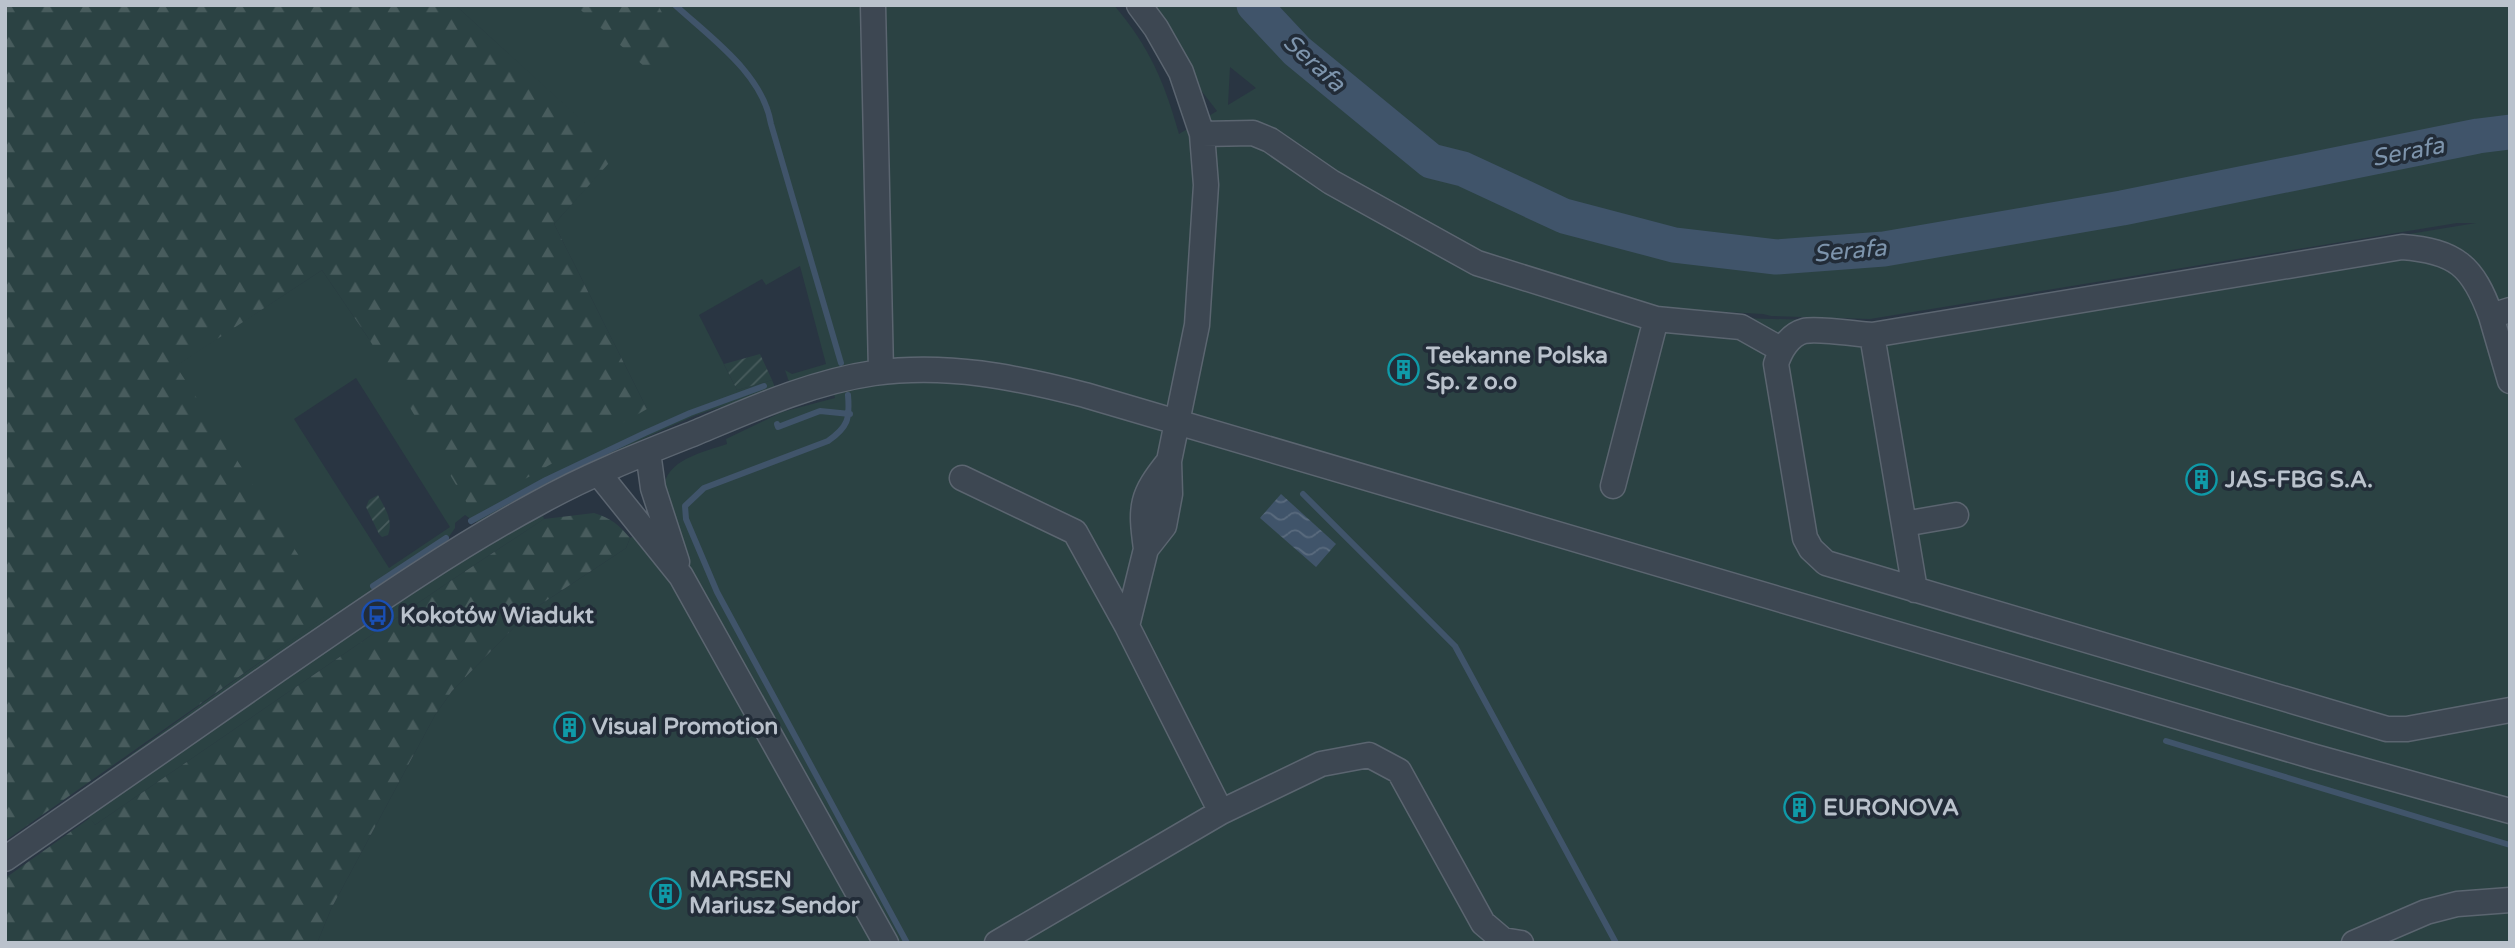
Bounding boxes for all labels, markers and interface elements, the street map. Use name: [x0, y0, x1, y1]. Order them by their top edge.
water label: Serafa: [1277, 28, 1351, 99]
water label: Serafa: [2369, 131, 2447, 173]
water label: Serafa: [1812, 233, 1888, 269]
place label: Teekanne Polska Sp. z o.o: [1425, 342, 1608, 396]
building icon: Teekanne Polska Sp. z o.o: [1386, 352, 1420, 386]
building icon: JAS-FBG S.A.: [2185, 463, 2219, 497]
place label: JAS-FBG S.A.: [2224, 466, 2373, 494]
bus stop icon: Kokotów Wiadukt: [360, 599, 394, 633]
place label: Kokotów Wiadukt: [400, 602, 594, 630]
building icon: Visual Promotion: [552, 710, 586, 744]
place label: Visual Promotion: [592, 713, 778, 741]
building icon: EURONOVA: [1783, 791, 1817, 825]
place label: EURONOVA: [1823, 794, 1959, 822]
place label: MARSEN Mariusz Sendor: [689, 866, 861, 920]
building icon: MARSEN Mariusz Sendor: [649, 876, 683, 910]

